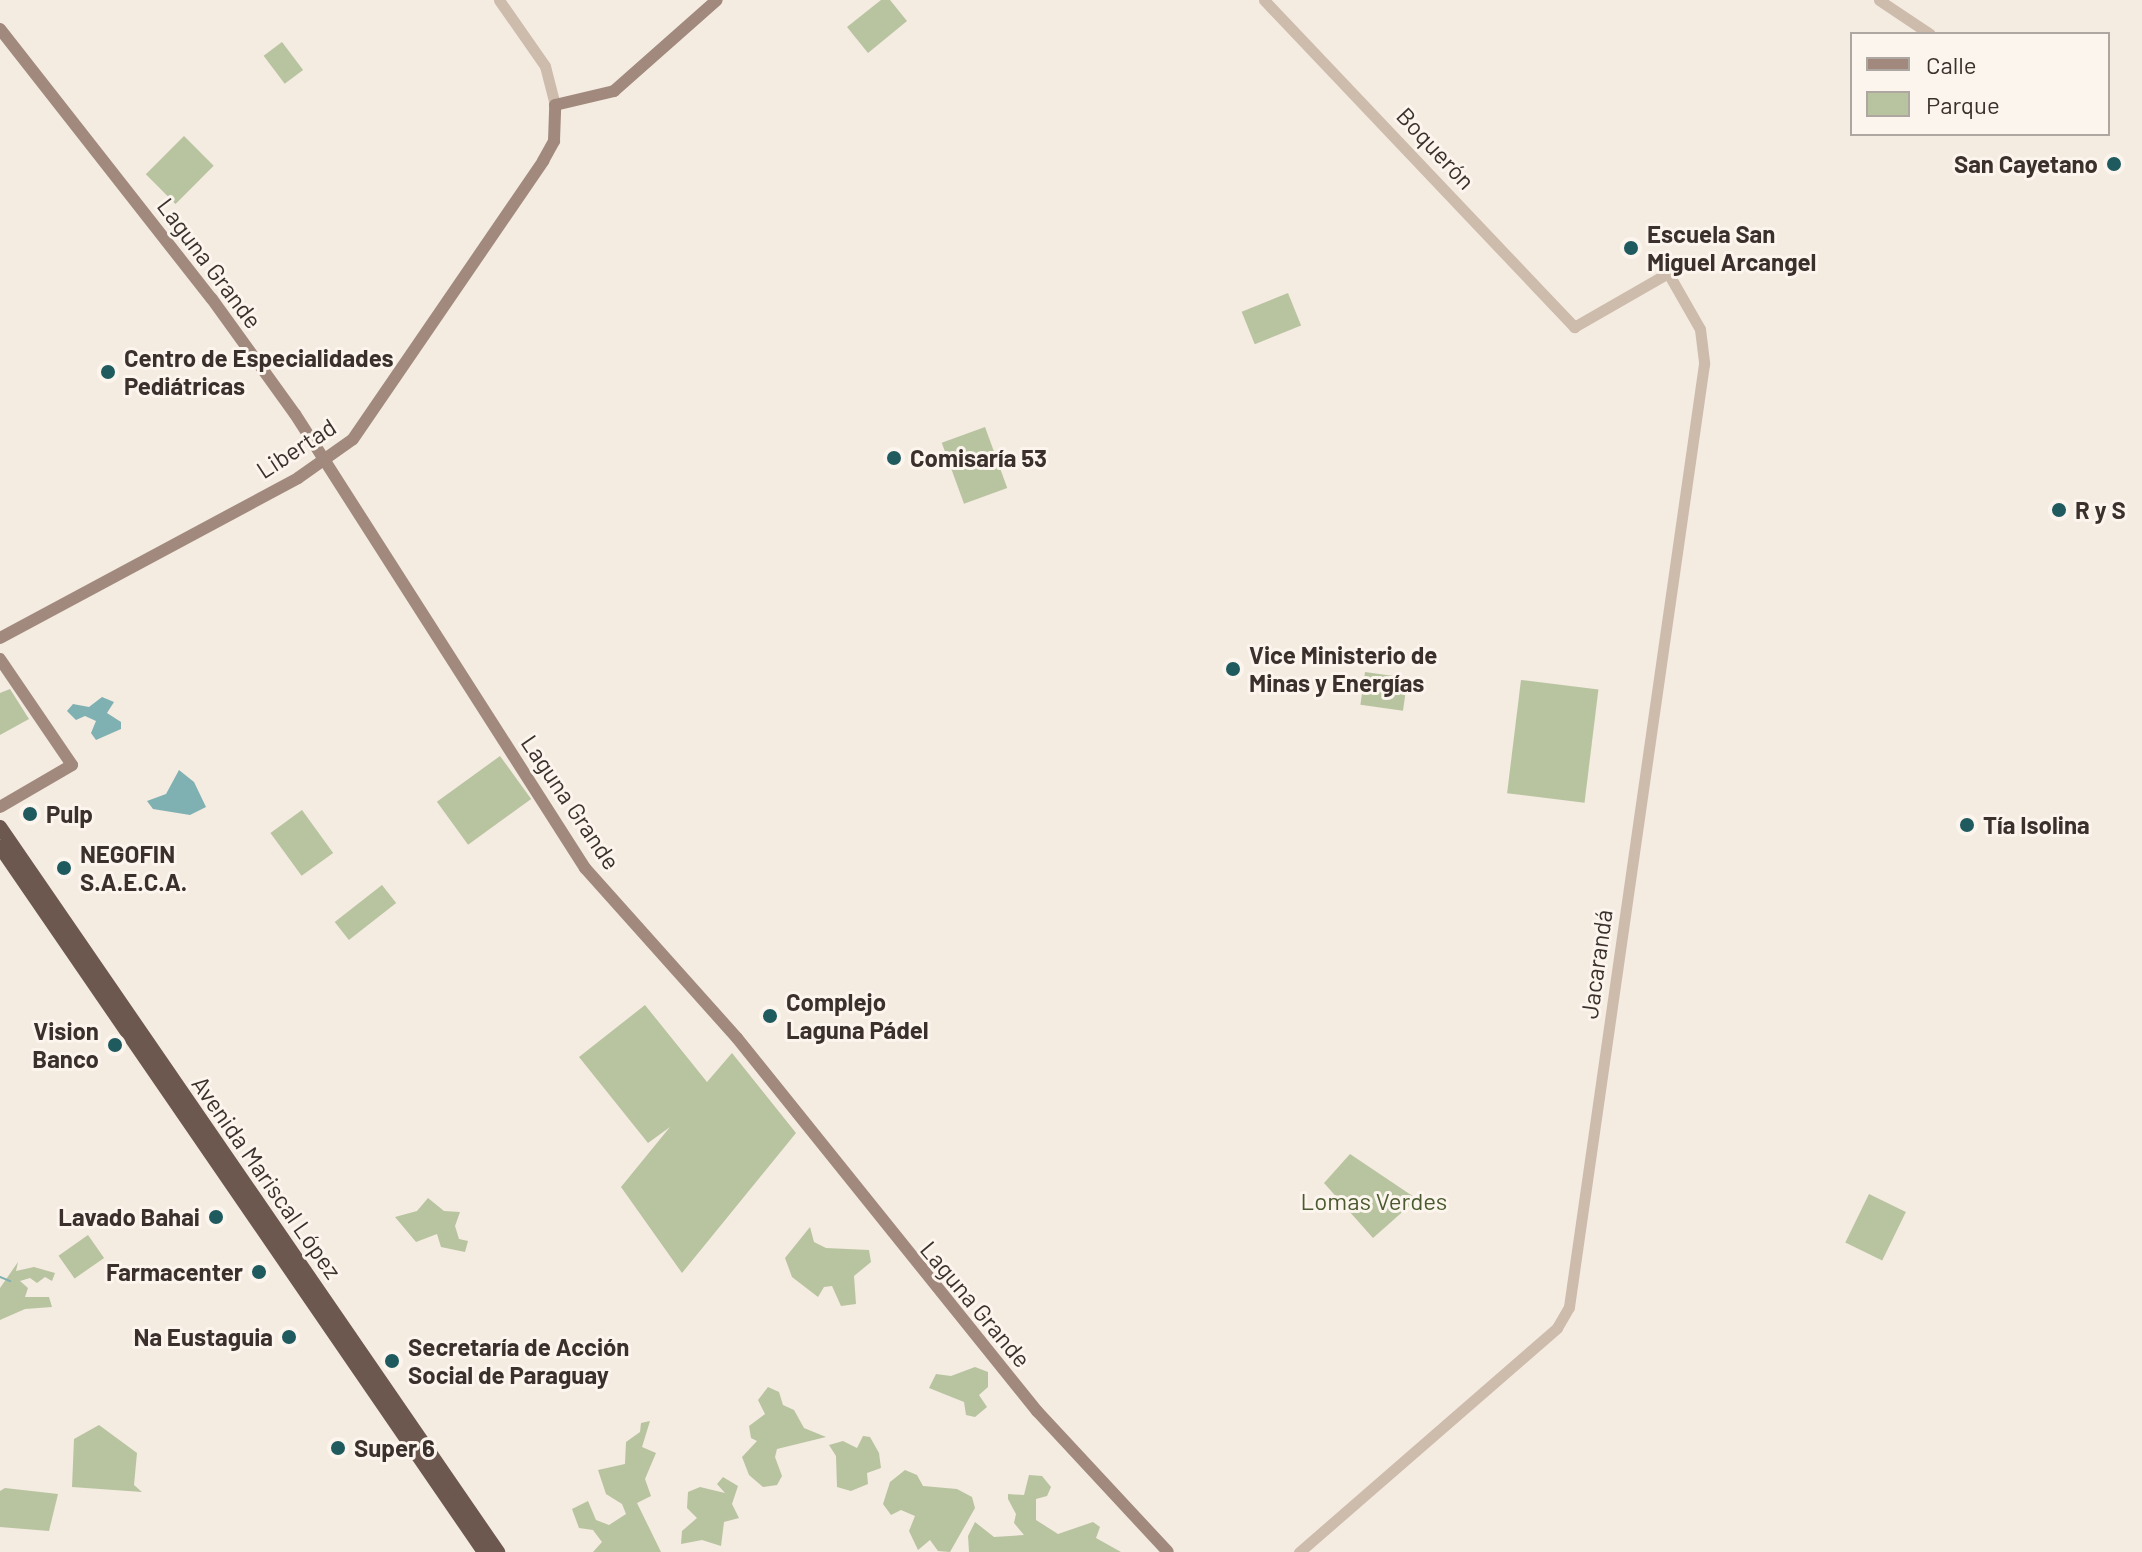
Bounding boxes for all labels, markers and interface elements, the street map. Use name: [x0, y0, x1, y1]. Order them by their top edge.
legend: [1850, 32, 2110, 136]
text: Calle: [1926, 50, 1977, 79]
text: Parque: [1926, 90, 2000, 119]
street label: Boquerón: [1391, 101, 1481, 195]
place label: San Cayetano: [1954, 150, 2098, 178]
marker: San Cayetano: [2105, 155, 2123, 173]
street label: Laguna Grande: [152, 192, 268, 334]
place label: Escuela San Miguel Arcangel: [1647, 220, 1816, 276]
marker: Escuela San Miguel Arcangel: [1622, 239, 1640, 257]
place label: Centro de Especialidades Pediátricas: [124, 344, 394, 400]
marker: Centro de Especialidades Pediátricas: [99, 363, 117, 381]
street label: Libertad: [251, 412, 341, 484]
place label: Comisaría 53: [910, 444, 1047, 472]
marker: Comisaría 53: [885, 449, 903, 467]
place label: R y S: [2075, 496, 2126, 524]
marker: R y S: [2050, 501, 2068, 519]
place label: Vice Ministerio de Minas y Energías: [1249, 641, 1437, 697]
marker: Vice Ministerio de Minas y Energías: [1224, 660, 1242, 678]
street label: Laguna Grande: [515, 729, 627, 875]
place label: Pulp: [46, 800, 93, 828]
marker: Pulp: [21, 805, 39, 823]
place label: Tía Isolina: [1983, 811, 2090, 839]
marker: Tía Isolina: [1958, 816, 1976, 834]
place label: NEGOFIN S.A.E.C.A.: [80, 840, 187, 896]
marker: NEGOFIN S.A.E.C.A.: [55, 859, 73, 877]
street label: Jacarandá: [1574, 908, 1618, 1020]
place label: Complejo Laguna Pádel: [786, 988, 929, 1044]
marker: Complejo Laguna Pádel: [761, 1007, 779, 1025]
place label: Vision Banco: [32, 1017, 99, 1073]
marker: Vision Banco: [106, 1036, 124, 1054]
street label: Avenida Mariscal López: [186, 1070, 348, 1284]
park label: Lomas Verdes: [1301, 1187, 1447, 1215]
place label: Lavado Bahai: [58, 1203, 200, 1231]
marker: Lavado Bahai: [207, 1208, 225, 1226]
street label: Laguna Grande: [915, 1235, 1037, 1373]
place label: Farmacenter: [106, 1258, 243, 1286]
marker: Farmacenter: [250, 1263, 268, 1281]
place label: Na Eustaguia: [133, 1323, 273, 1351]
marker: Na Eustaguia: [280, 1328, 298, 1346]
place label: Secretaría de Acción Social de Paraguay: [408, 1333, 629, 1389]
marker: Secretaría de Acción Social de Paraguay: [383, 1352, 401, 1370]
place label: Super 6: [354, 1434, 435, 1462]
marker: Super 6: [329, 1439, 347, 1457]

